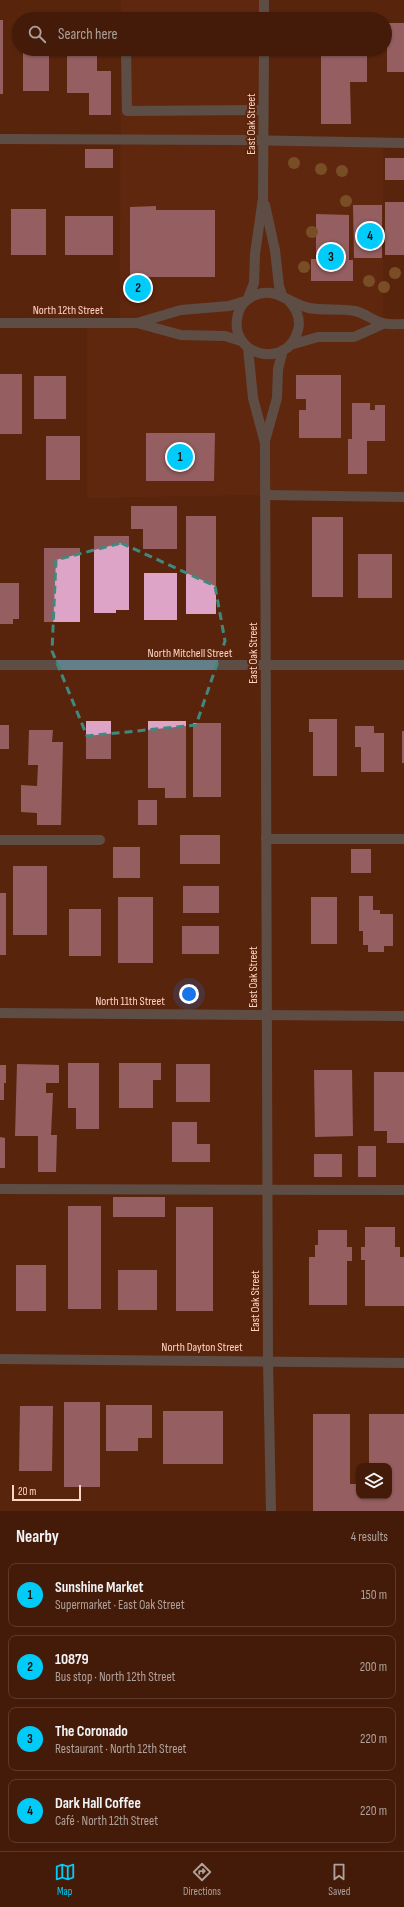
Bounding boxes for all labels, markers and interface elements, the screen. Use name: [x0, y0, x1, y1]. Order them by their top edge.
search box: [12, 12, 392, 56]
icon: search: [26, 23, 48, 45]
text: Search here: [58, 25, 118, 44]
street label: East Oak Street: [244, 93, 259, 155]
pin: 4: [357, 221, 383, 251]
pin: 3: [318, 242, 344, 272]
pin: 2: [125, 273, 151, 303]
street label: North 12th Street: [33, 303, 104, 318]
pin: 1: [167, 442, 193, 472]
street label: East Oak Street: [246, 622, 261, 684]
street label: North Mitchell Street: [148, 646, 233, 661]
street label: East Oak Street: [246, 946, 261, 1008]
your location: [179, 984, 199, 1004]
street label: North 11th Street: [95, 994, 165, 1009]
street label: East Oak Street: [248, 1270, 263, 1332]
street label: North Dayton Street: [161, 1340, 243, 1355]
map controls: [356, 1463, 392, 1499]
button: layers: [356, 1463, 392, 1499]
scale bar: [12, 1483, 81, 1502]
text: 20 m: [18, 1485, 36, 1498]
text: Nearby: [16, 1527, 59, 1547]
text: 4 results: [351, 1529, 388, 1545]
text: Sunshine Market: [55, 1578, 144, 1597]
text: 1: [27, 1587, 33, 1603]
text: 150 m: [361, 1587, 387, 1603]
text: Supermarket · East Oak Street: [55, 1597, 185, 1613]
text: 10879: [55, 1650, 89, 1669]
text: 2: [27, 1659, 33, 1675]
text: 200 m: [360, 1659, 387, 1675]
text: Bus stop · North 12th Street: [55, 1669, 176, 1685]
text: The Coronado: [55, 1722, 128, 1741]
text: 3: [27, 1731, 33, 1747]
text: 220 m: [360, 1731, 387, 1747]
text: Restaurant · North 12th Street: [55, 1741, 187, 1757]
text: Dark Hall Coffee: [55, 1794, 141, 1813]
text: 4: [27, 1803, 33, 1819]
text: 220 m: [360, 1803, 387, 1819]
text: Café · North 12th Street: [55, 1813, 158, 1829]
tab: Map: [54, 1861, 76, 1898]
tab: Directions: [183, 1861, 221, 1898]
tab: Saved: [328, 1861, 350, 1898]

